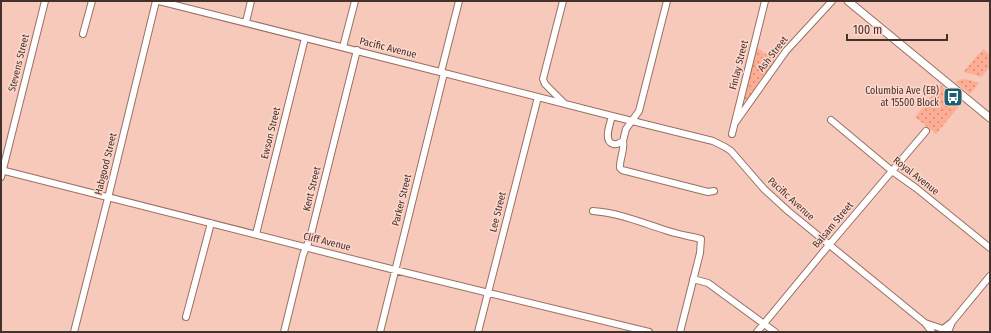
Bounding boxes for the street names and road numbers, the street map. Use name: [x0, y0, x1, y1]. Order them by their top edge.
street label: Stevens Street: [6, 32, 32, 93]
street label: Ash Street: [755, 33, 791, 74]
street label: Pacific Avenue: [358, 35, 418, 61]
street label: Finlay Street: [727, 38, 751, 91]
street label: Ewson Street: [259, 105, 283, 160]
street label: Habgood Street: [92, 131, 120, 196]
street label: Royal Avenue: [891, 154, 941, 198]
street label: Kent Street: [301, 165, 324, 213]
street label: Parker Street: [390, 172, 414, 227]
street label: Pacific Avenue: [765, 175, 817, 223]
street label: Lee Street: [487, 190, 509, 233]
street label: Balsam Street: [810, 199, 856, 251]
street label: Cliff Avenue: [302, 230, 352, 254]

